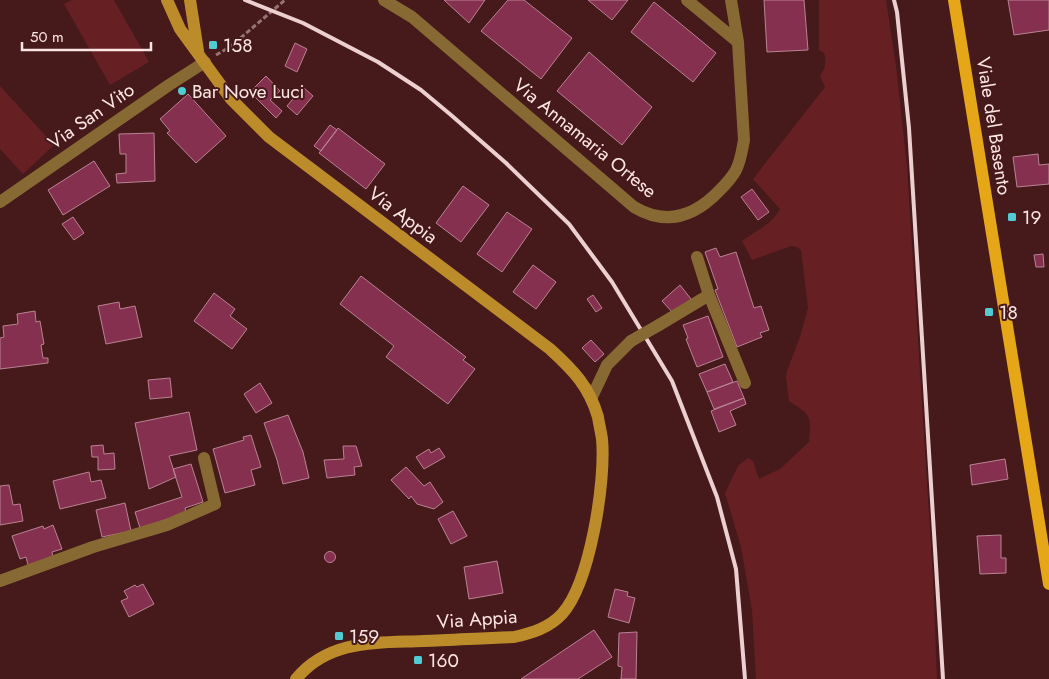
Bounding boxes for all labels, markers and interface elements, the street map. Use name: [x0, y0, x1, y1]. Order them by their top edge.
scale bar: [22, 20, 151, 52]
text: 50 m: [30, 26, 64, 48]
place label: 158: [223, 32, 253, 59]
marker: 158: [207, 39, 219, 51]
street label: Viale del Basento: [970, 55, 1018, 197]
street label: Via Annamaria Ortese: [508, 72, 663, 204]
street label: Via San Vito: [42, 76, 140, 156]
place label: Bar Nove Luci: [192, 78, 305, 105]
marker: Bar Nove Luci: [176, 85, 188, 97]
street label: Via Appia: [363, 180, 443, 250]
place label: 19: [1022, 204, 1042, 231]
marker: 19: [1006, 211, 1018, 223]
place label: 18: [999, 299, 1018, 326]
marker: 18: [983, 306, 995, 318]
street label: Via Appia: [436, 603, 518, 635]
place label: 159: [349, 623, 379, 650]
marker: 159: [333, 630, 345, 642]
place label: 160: [428, 647, 459, 674]
marker: 160: [412, 654, 424, 666]

